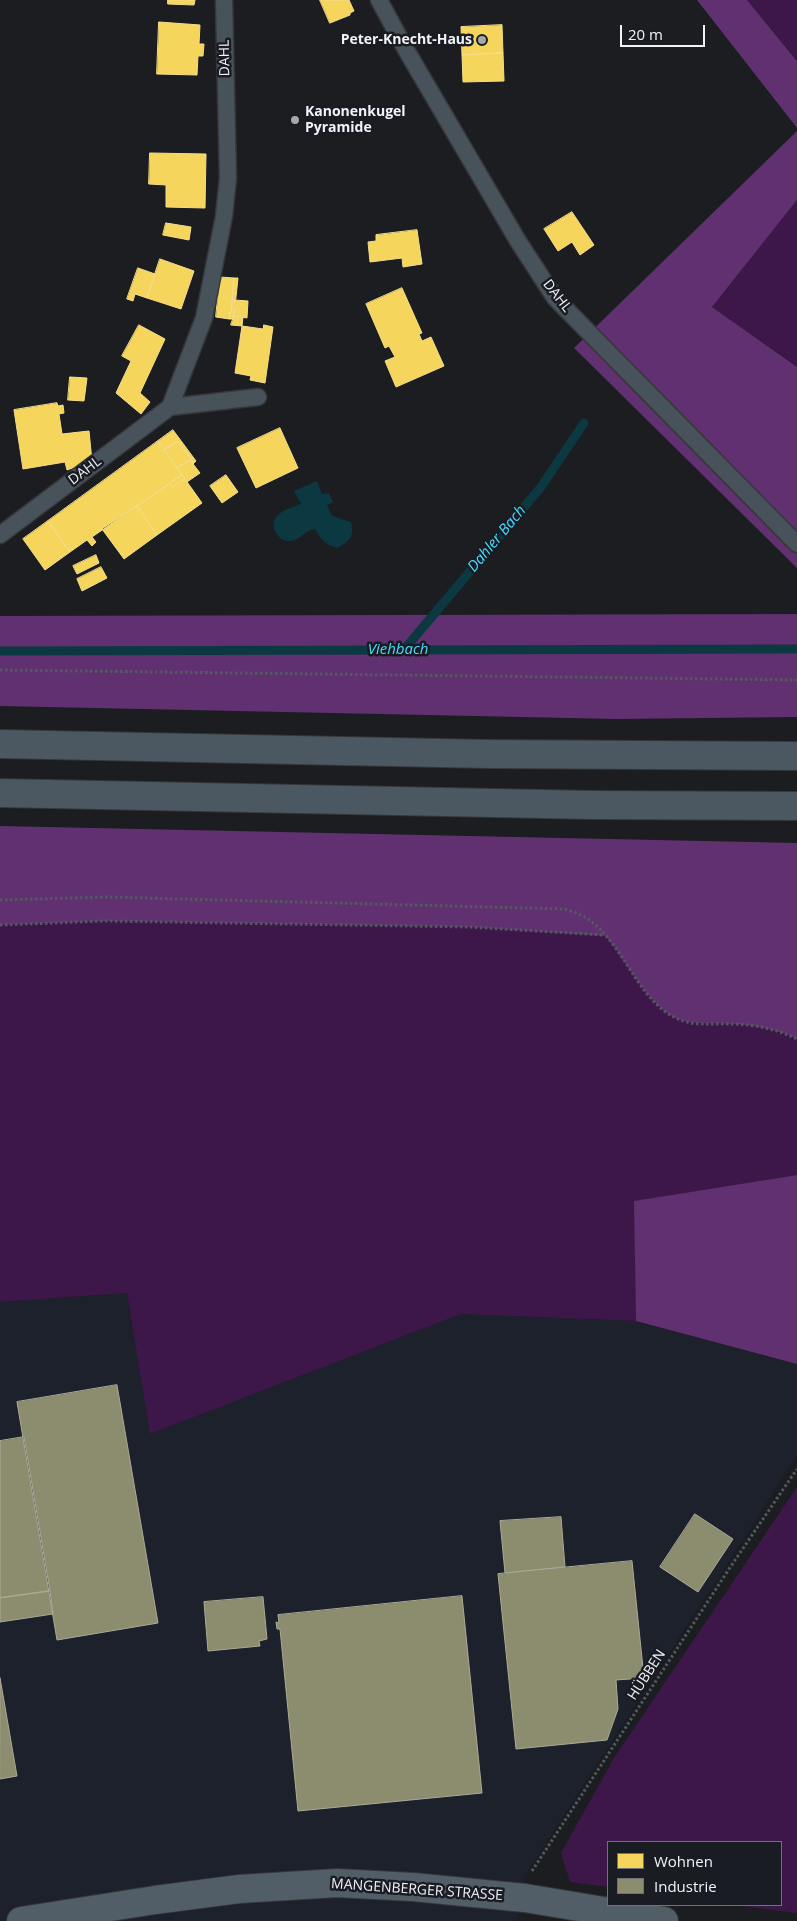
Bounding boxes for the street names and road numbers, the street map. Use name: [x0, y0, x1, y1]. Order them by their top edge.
street label: DAHL: [216, 40, 234, 76]
street label: DAHL: [539, 276, 575, 316]
street label: DAHL: [65, 453, 105, 489]
street label: HÜBBEN: [624, 1647, 670, 1703]
street label: MANGENBERGER STRASSE: [331, 1876, 503, 1904]

